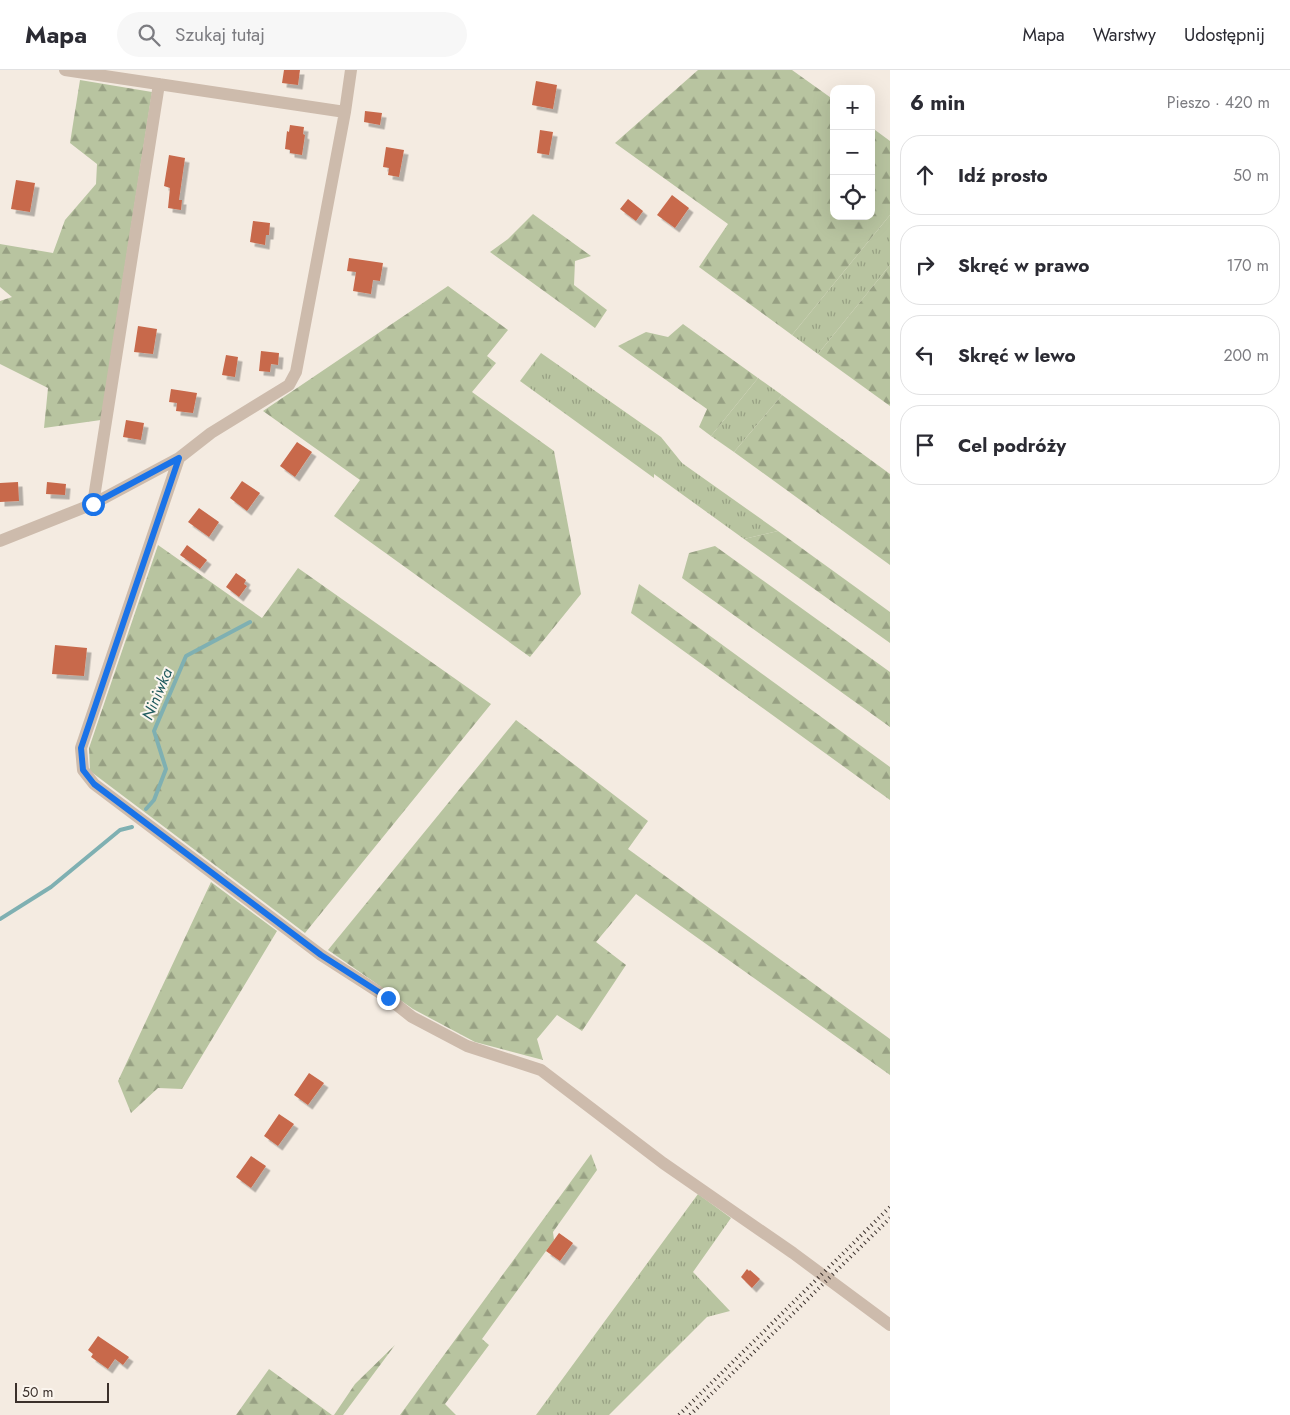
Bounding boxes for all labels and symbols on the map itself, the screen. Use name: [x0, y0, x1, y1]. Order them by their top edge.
route start: [82, 493, 105, 516]
water label: Niniwka: [136, 664, 178, 724]
route end: [377, 987, 400, 1010]
scale bar: [15, 1380, 109, 1403]

